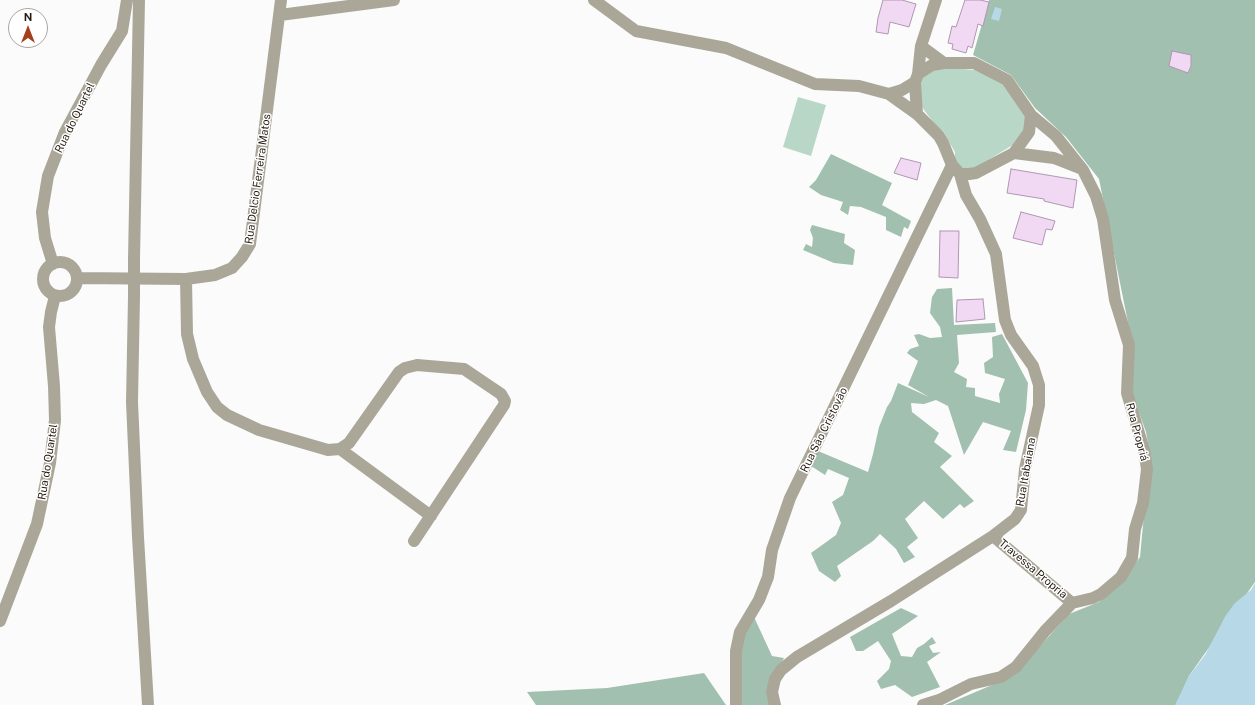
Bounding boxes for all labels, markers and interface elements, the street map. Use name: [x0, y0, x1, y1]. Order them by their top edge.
north arrow: [8, 8, 48, 48]
text: N: [24, 11, 32, 23]
street label: Rua do Quartel: [52, 81, 98, 155]
street label: Rua Delcio Ferreira Matos: [242, 113, 274, 245]
street label: Rua São Cristovão: [798, 385, 850, 475]
street label: Rua Propriá: [1123, 402, 1151, 462]
street label: Rua do Quartel: [35, 423, 61, 501]
street label: Rua Itabaiana: [1013, 437, 1039, 507]
street label: Travessa Propria: [996, 537, 1070, 601]

